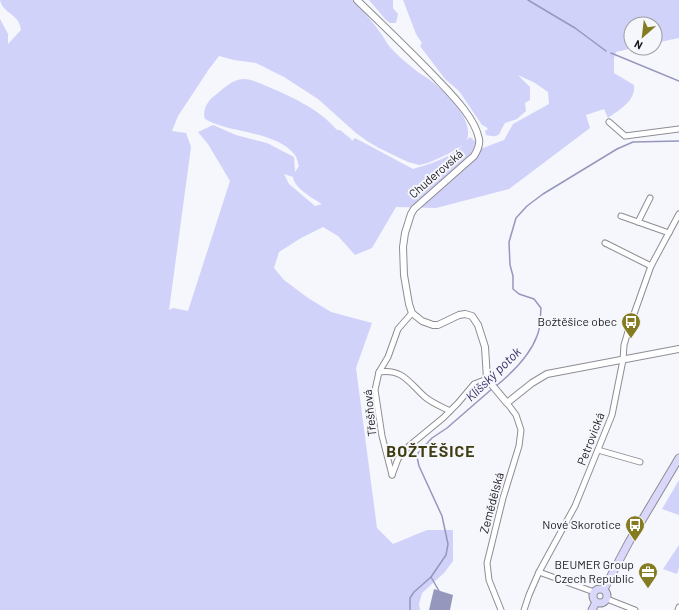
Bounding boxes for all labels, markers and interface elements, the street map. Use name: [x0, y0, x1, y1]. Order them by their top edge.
north arrow: [623, 16, 663, 56]
text: N: [632, 38, 644, 53]
street label: Chuderovská: [406, 146, 465, 200]
bus stop icon: Božtěšice obec: [620, 311, 642, 339]
place label: Božtěšice obec: [538, 314, 617, 328]
water label: Klíšský potok: [462, 343, 525, 404]
street label: Třešňová: [360, 389, 378, 437]
street label: Petrovická: [574, 410, 606, 467]
district label: BOŽTĚŠICE: [386, 441, 476, 460]
street label: Zemědělská: [476, 471, 506, 535]
bus stop icon: Nové Skorotice: [624, 514, 646, 542]
place label: Nové Skorotice: [542, 517, 621, 531]
place label: BEUMER Group Czech Republic: [554, 557, 634, 585]
office icon: BEUMER Group Czech Republic: [637, 561, 659, 589]

